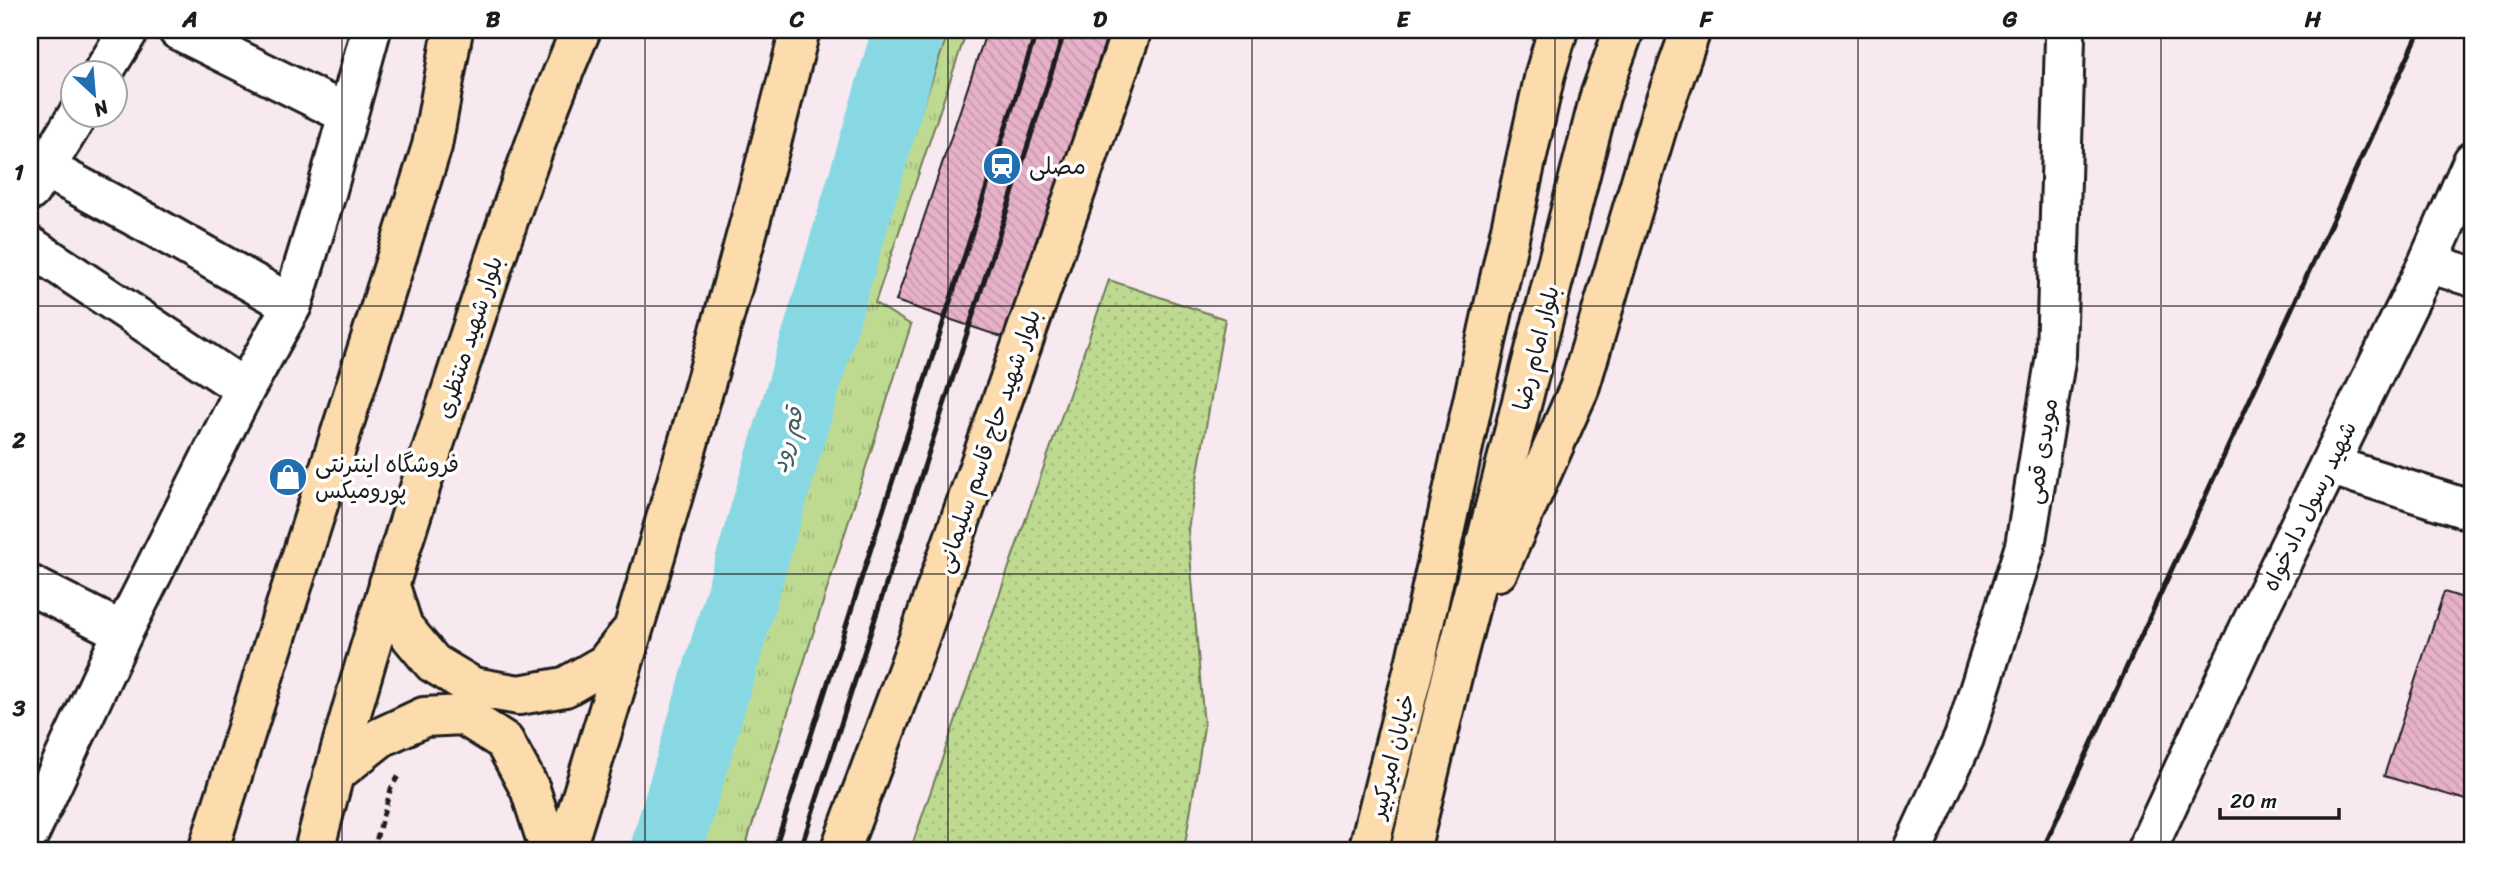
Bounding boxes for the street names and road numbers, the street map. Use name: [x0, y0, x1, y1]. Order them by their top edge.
street label: بلوار شهید منتظری: [424, 250, 515, 424]
street label: بلوار امام رضا: [1501, 281, 1572, 415]
street label: بلوار شهید حاج قاسم سلیمانی: [924, 304, 1053, 579]
street label: مویدی قمی: [2013, 395, 2070, 507]
street label: شهید رسول دادخواه: [2250, 414, 2369, 599]
street label: خیابان امیرکبیر: [1357, 689, 1428, 825]

